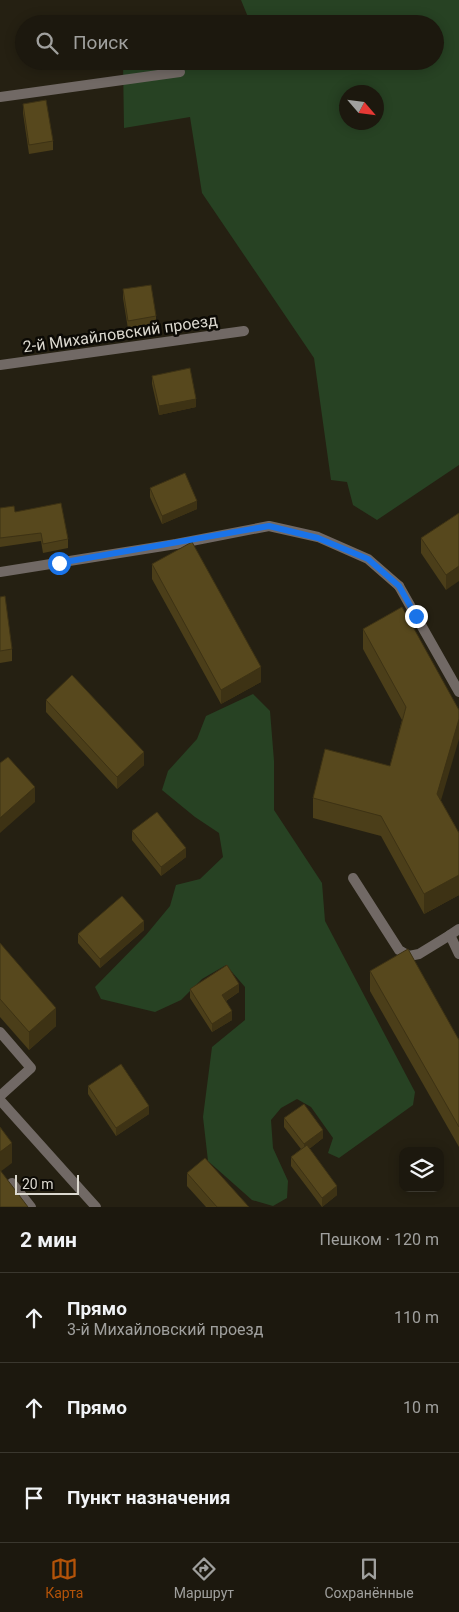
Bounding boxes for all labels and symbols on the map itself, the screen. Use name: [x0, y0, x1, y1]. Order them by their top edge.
north arrow: [339, 85, 384, 130]
street label: 2-й Михайловский проезд: [22, 310, 219, 357]
route start: [48, 552, 71, 575]
route end: [405, 605, 428, 628]
scale bar: [15, 1172, 79, 1195]

